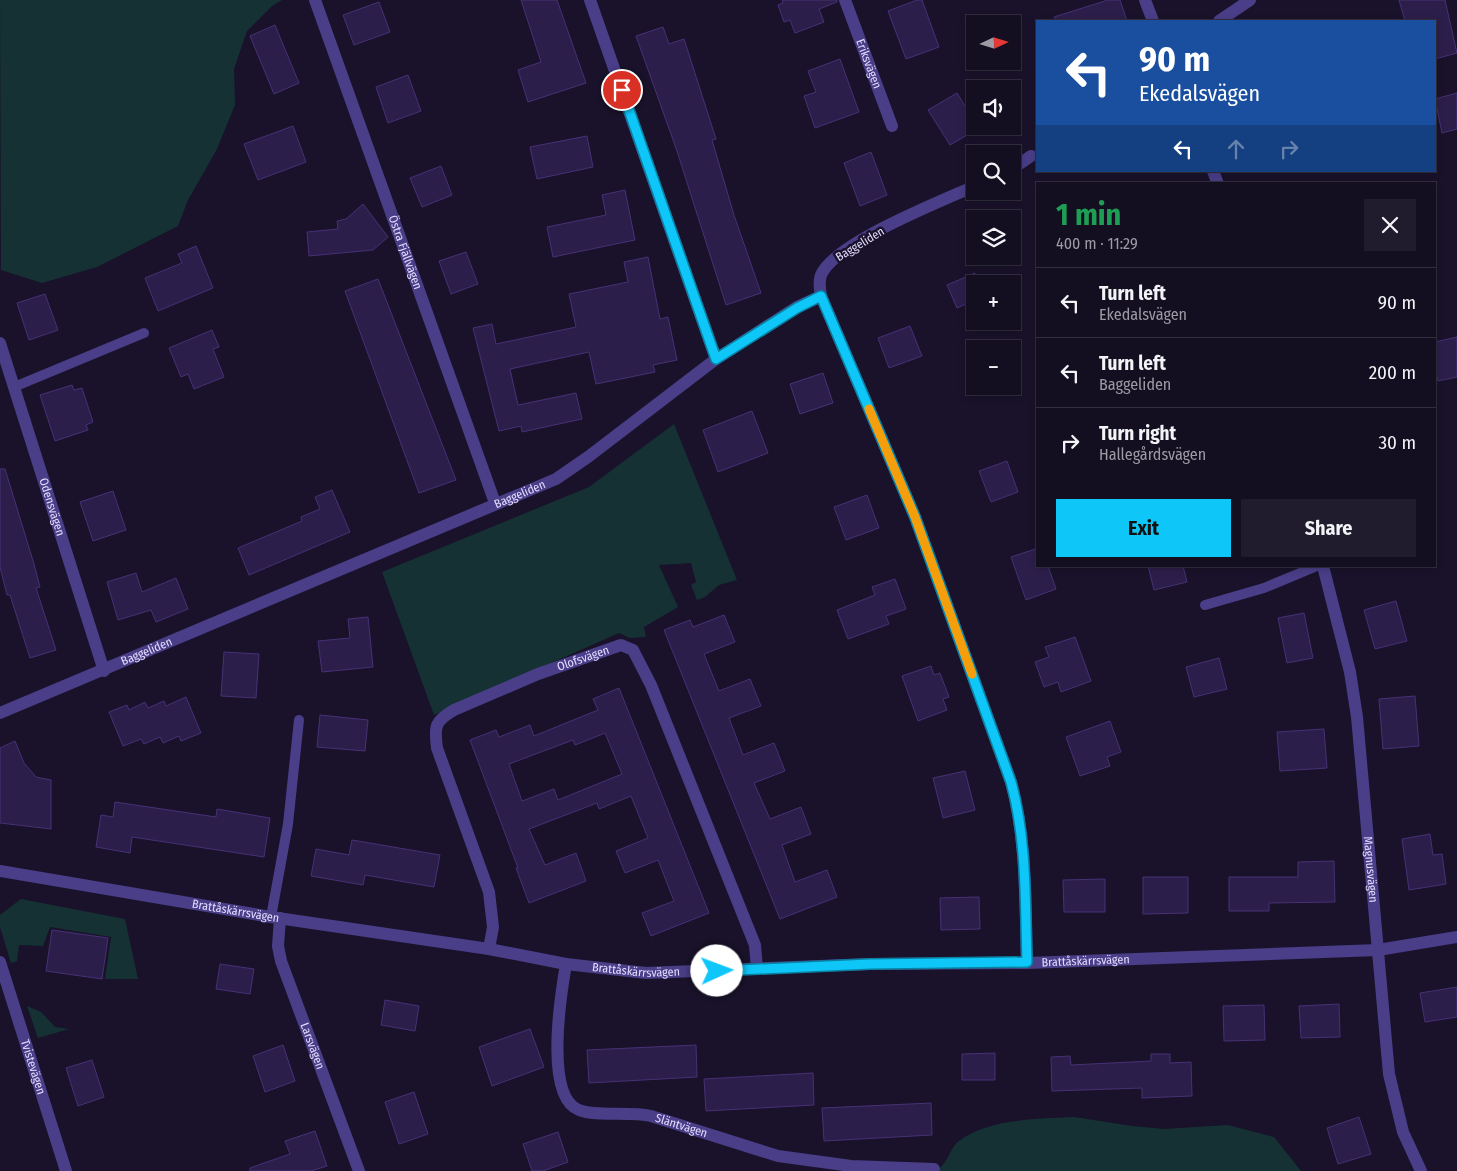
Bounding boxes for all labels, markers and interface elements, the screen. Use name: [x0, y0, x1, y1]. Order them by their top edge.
north arrow: [966, 15, 1021, 70]
map controls: [966, 15, 1021, 395]
street label: Eriksvägen: [853, 37, 884, 90]
text: 90 m: [1139, 38, 1210, 80]
icon: left: [1056, 40, 1121, 105]
pin: [601, 69, 643, 111]
icon: arrive: [608, 76, 636, 104]
button: sound: [966, 80, 1021, 135]
text: Ekedalsvägen: [1139, 80, 1260, 107]
icon: left: [1169, 135, 1197, 163]
icon: ahead: [1222, 135, 1250, 163]
icon: right: [1275, 135, 1303, 163]
button: search: [966, 145, 1021, 200]
text: 1 min: [1056, 197, 1121, 233]
button: close: [1364, 199, 1416, 251]
button: layers: [966, 210, 1021, 265]
street label: Östra Fjällvägen: [386, 213, 425, 291]
street label: Baggeliden: [833, 224, 887, 264]
text: 400 m · 11:29: [1056, 234, 1138, 253]
button: +: [966, 275, 1021, 330]
text: Turn left: [1099, 282, 1166, 305]
icon: left: [1056, 289, 1084, 317]
text: 90 m: [1378, 291, 1416, 314]
text: Ekedalsvägen: [1099, 305, 1187, 324]
button: −: [966, 340, 1021, 395]
text: Turn left: [1099, 352, 1166, 375]
icon: left: [1056, 359, 1084, 387]
text: 200 m: [1369, 361, 1416, 384]
text: Baggeliden: [1099, 375, 1171, 394]
text: Turn right: [1099, 422, 1176, 445]
icon: right: [1056, 429, 1084, 457]
text: 30 m: [1378, 431, 1416, 454]
text: Hallegårdsvägen: [1099, 445, 1206, 464]
street label: Odensvägen: [36, 476, 68, 538]
street label: Baggeliden: [492, 477, 548, 511]
button: Exit: [1056, 499, 1231, 557]
button: Share: [1241, 499, 1416, 557]
street label: Baggeliden: [119, 634, 174, 668]
street label: Olofsvägen: [555, 643, 611, 674]
street label: Magnusvägen: [1361, 836, 1381, 903]
street label: Brattåskärrsvägen: [191, 897, 280, 925]
position arrow: [690, 944, 742, 996]
street label: Brattåskärrsvägen: [1041, 952, 1130, 969]
street label: Brattåskärrsvägen: [591, 960, 680, 980]
street label: Larsvägen: [297, 1021, 328, 1071]
street label: Tvistevägen: [18, 1038, 48, 1096]
street label: Släntvägen: [654, 1111, 709, 1140]

